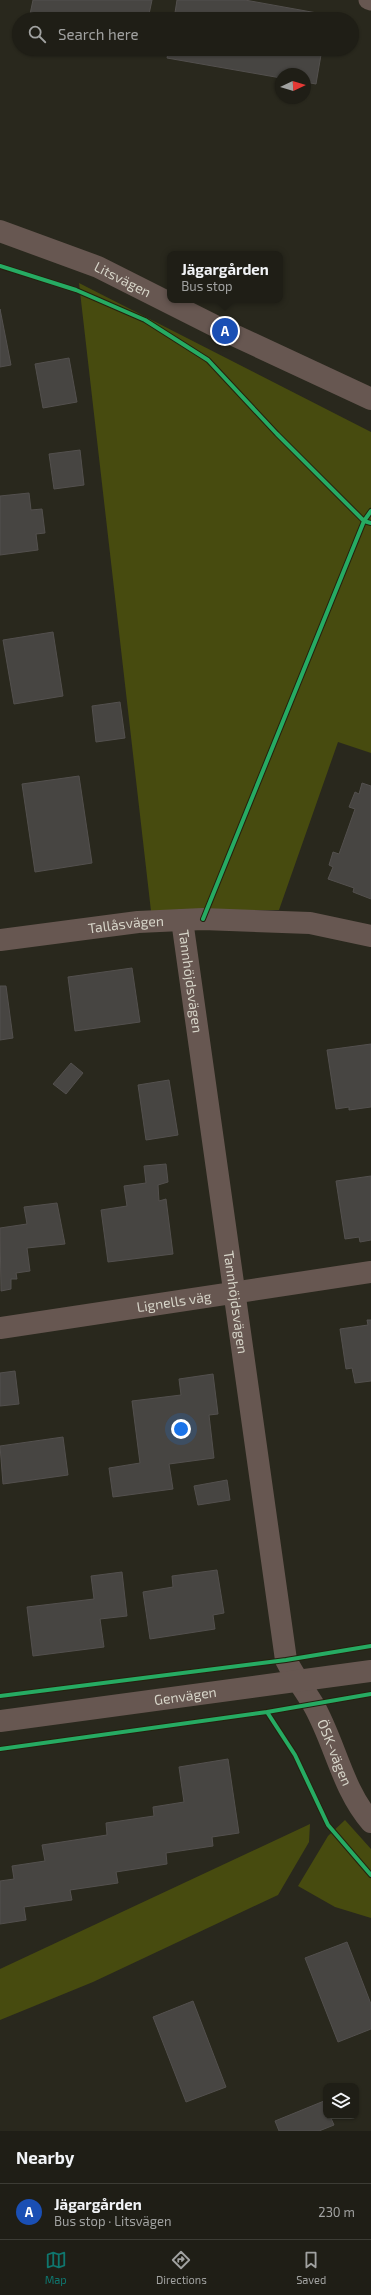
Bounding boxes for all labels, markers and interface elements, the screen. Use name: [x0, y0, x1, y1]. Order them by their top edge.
search box: [12, 12, 359, 56]
icon: search: [26, 23, 48, 45]
text: Search here: [58, 25, 139, 43]
north arrow: [275, 68, 311, 104]
popup: [167, 251, 283, 303]
street label: Litsvägen: [92, 258, 154, 300]
text: Jägargården: [181, 260, 269, 278]
text: Bus stop: [181, 278, 233, 294]
pin: A: [212, 316, 238, 346]
street label: Tallåsvägen: [87, 912, 164, 936]
street label: Tannhöjdsvägen: [175, 929, 207, 1034]
street label: Tannhöjdsvägen: [221, 1250, 252, 1355]
street label: Lignells väg: [135, 1287, 213, 1315]
your location: [171, 1419, 191, 1439]
street label: Genvägen: [153, 1683, 218, 1708]
street label: ÖSK-vägen: [314, 1716, 356, 1788]
map controls: [323, 2083, 359, 2119]
button: layers: [323, 2083, 359, 2119]
text: Nearby: [16, 2147, 74, 2167]
text: Jägargården: [54, 2195, 142, 2213]
text: A: [25, 2204, 33, 2220]
text: 230 m: [318, 2204, 355, 2220]
text: Bus stop · Litsvägen: [54, 2213, 171, 2229]
tab: Map: [45, 2249, 67, 2286]
tab: Directions: [156, 2249, 207, 2286]
tab: Saved: [296, 2249, 326, 2286]

